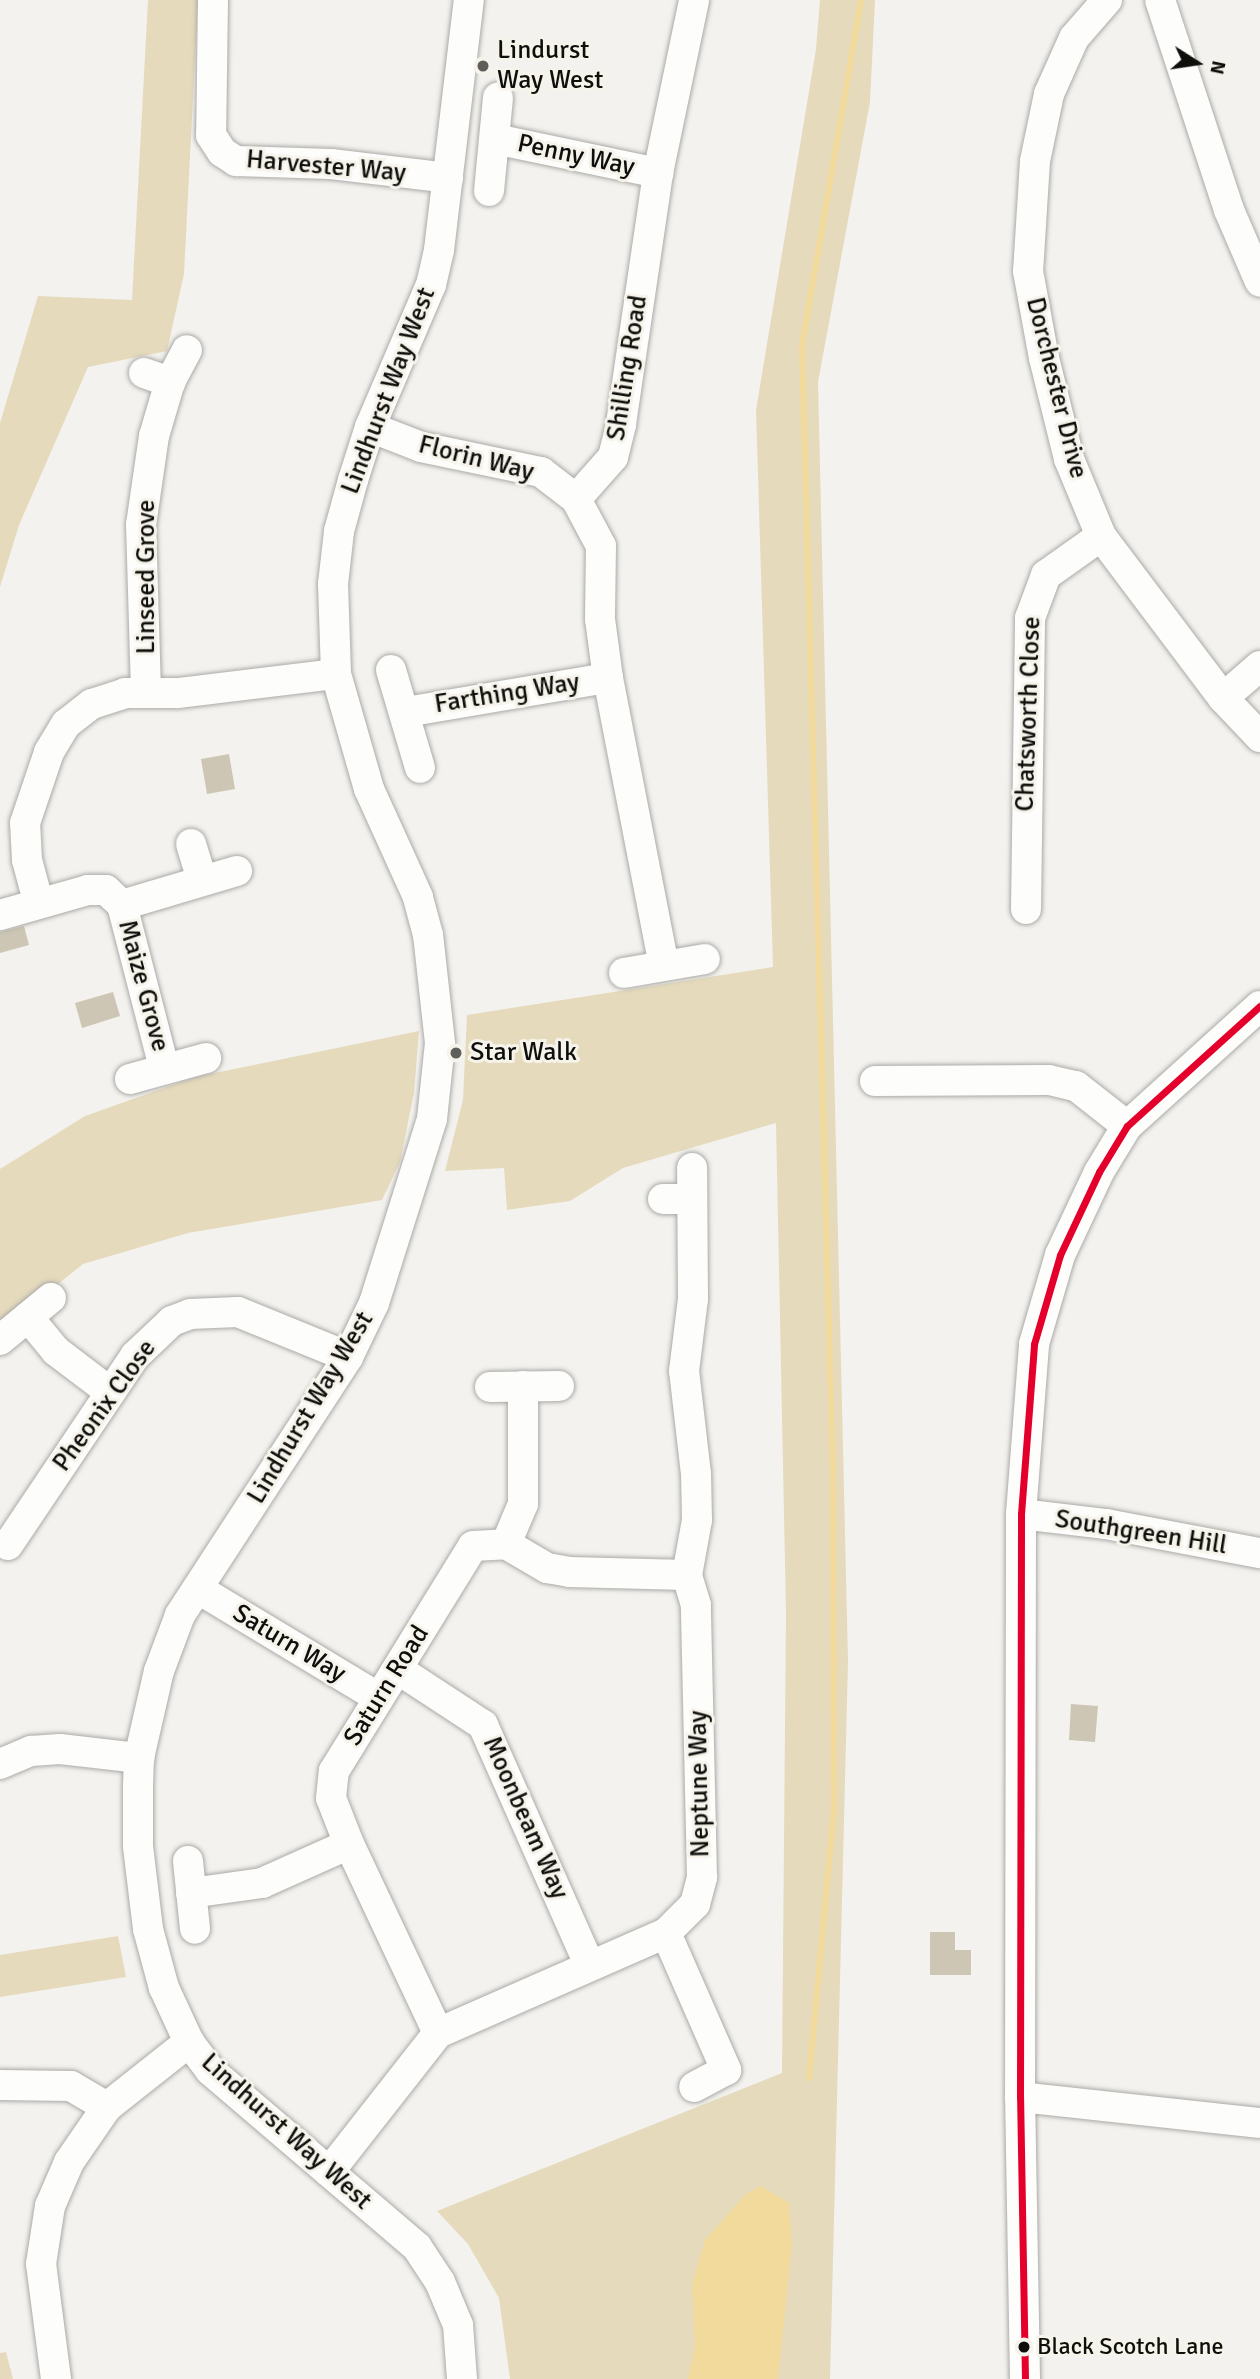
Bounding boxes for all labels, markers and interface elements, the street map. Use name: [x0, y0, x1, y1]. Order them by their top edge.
north arrow: [1162, 28, 1232, 98]
place label: Lindurst Way West: [497, 35, 603, 96]
marker: Lindurst Way West: [475, 58, 491, 74]
text: N: [1204, 58, 1231, 76]
street label: Penny Way: [515, 128, 637, 184]
street label: Harvester Way: [245, 144, 407, 190]
street label: Lindhurst Way West: [335, 283, 443, 499]
street label: Shilling Road: [601, 293, 655, 443]
street label: Dorchester Drive: [1018, 294, 1094, 482]
street label: Florin Way: [415, 430, 537, 488]
street label: Linseed Grove: [131, 500, 163, 654]
street label: Chatsworth Close: [1010, 616, 1048, 812]
street label: Farthing Way: [432, 667, 582, 721]
street label: Maize Grove: [110, 917, 176, 1055]
place label: Star Walk: [470, 1037, 577, 1069]
marker: Star Walk: [448, 1045, 464, 1061]
street label: Lindhurst Way West: [241, 1306, 381, 1510]
street label: Pheonix Close: [47, 1334, 163, 1478]
street label: Southgreen Hill: [1053, 1504, 1229, 1562]
street label: Saturn Way: [227, 1598, 351, 1690]
street label: Saturn Road: [338, 1620, 436, 1752]
street label: Neptune Way: [683, 1710, 717, 1858]
street label: Moonbeam Way: [475, 1732, 575, 1904]
street label: Lindhurst Way West: [194, 2047, 378, 2217]
place label: Black Scotch Lane: [1037, 2333, 1223, 2361]
marker: Black Scotch Lane: [1017, 2340, 1031, 2354]

